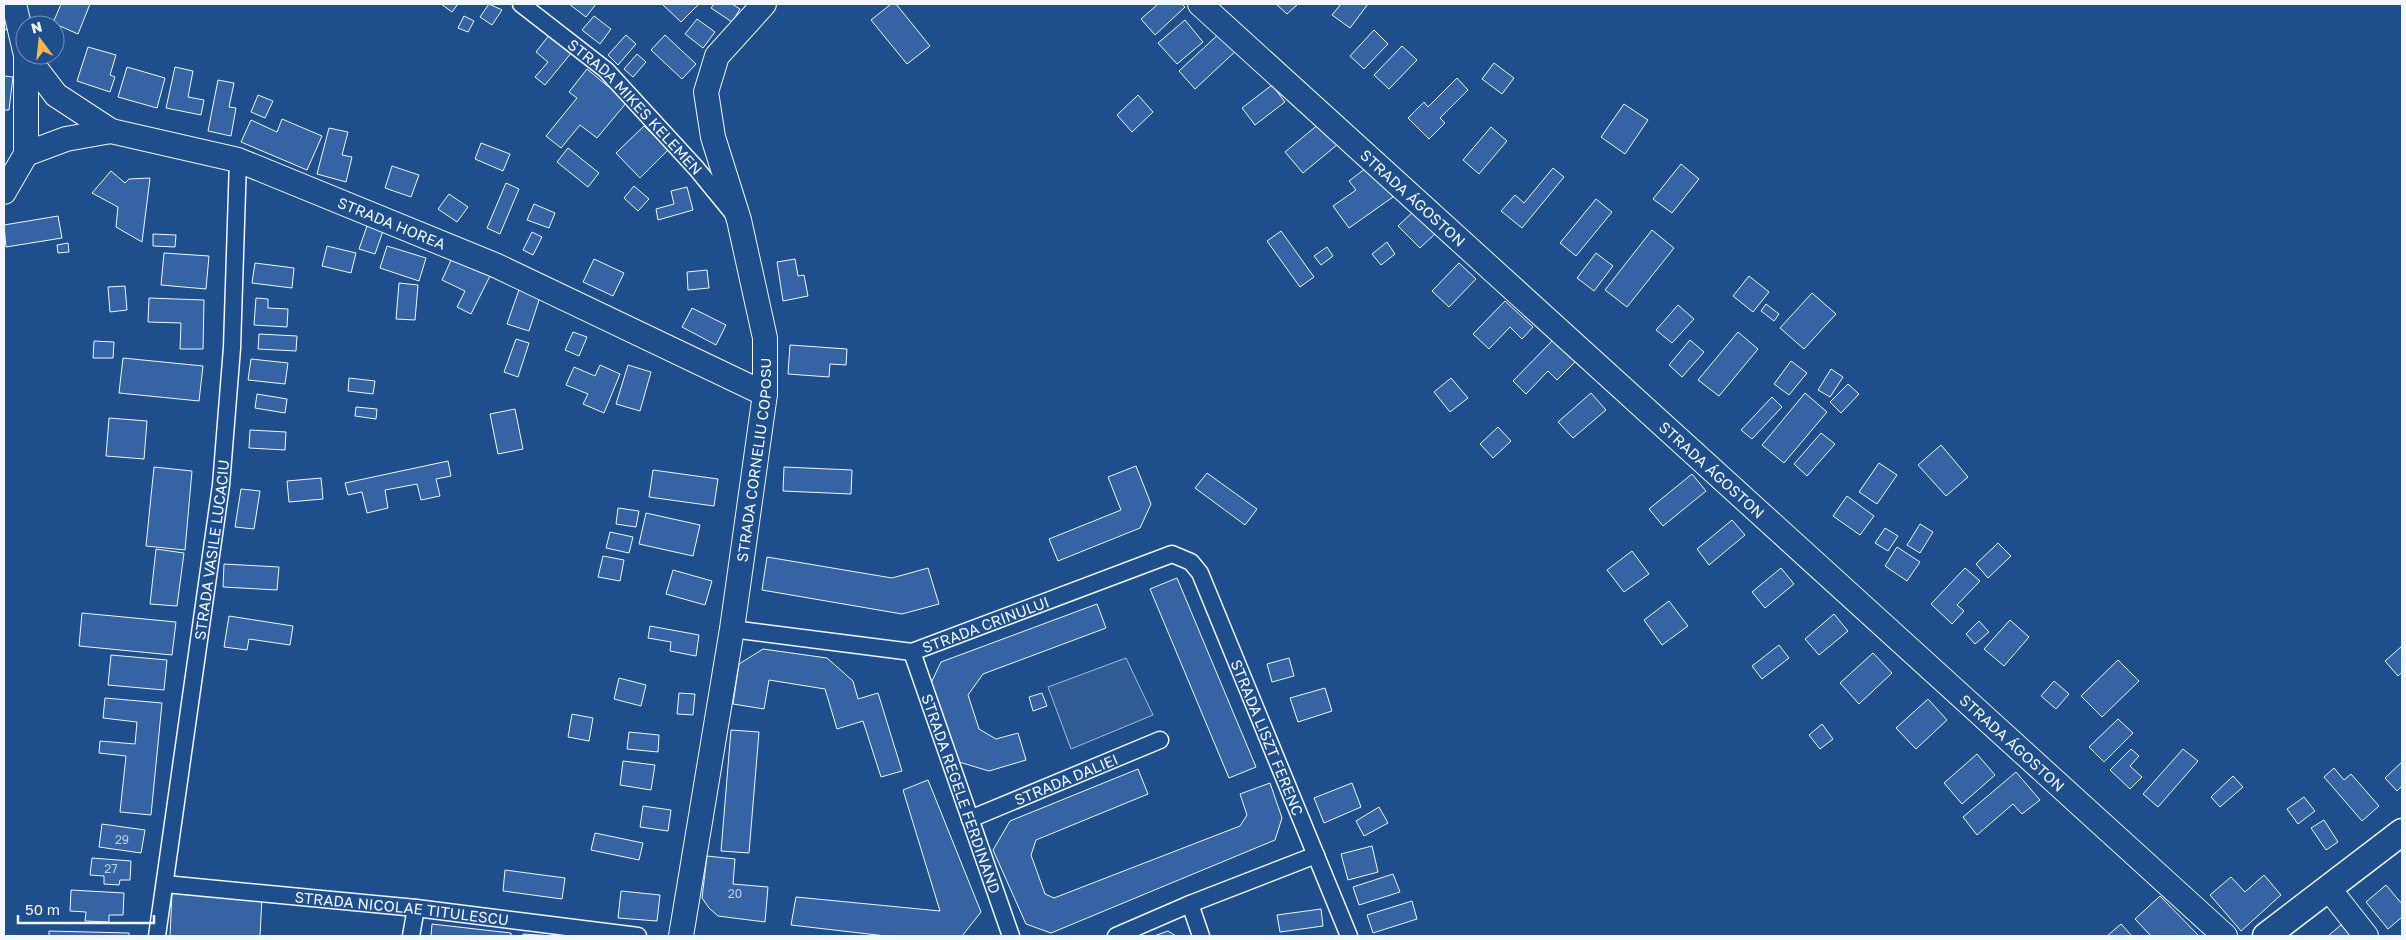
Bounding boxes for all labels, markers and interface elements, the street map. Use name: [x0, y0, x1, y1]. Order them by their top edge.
north arrow: [15, 15, 65, 65]
text: N: [29, 17, 44, 37]
street label: STRADA MIKES KELEMEN: [564, 35, 706, 178]
street label: STRADA ÁGOSTON: [1357, 146, 1469, 250]
street label: STRADA HOREA: [335, 193, 448, 253]
street label: STRADA CORNELIU COPOSU: [733, 358, 775, 563]
street label: STRADA ÁGOSTON: [1656, 417, 1768, 522]
street label: STRADA VASILE LUCACIU: [190, 459, 232, 641]
street label: STRADA CRINULUI: [919, 592, 1052, 656]
street label: STRADA LISZT FERENC: [1228, 657, 1308, 818]
street label: STRADA ÁGOSTON: [1956, 690, 2069, 795]
street label: STRADA REGELE FERDINAND: [918, 691, 1005, 896]
street label: STRADA DALIEI: [1012, 750, 1120, 809]
house number: 29: [115, 832, 129, 847]
house number: 27: [104, 861, 118, 876]
house number: 20: [728, 886, 742, 901]
street label: STRADA NICOLAE TITULESCU: [294, 887, 510, 929]
scale bar: [18, 892, 154, 924]
text: 50 m: [25, 900, 60, 918]

